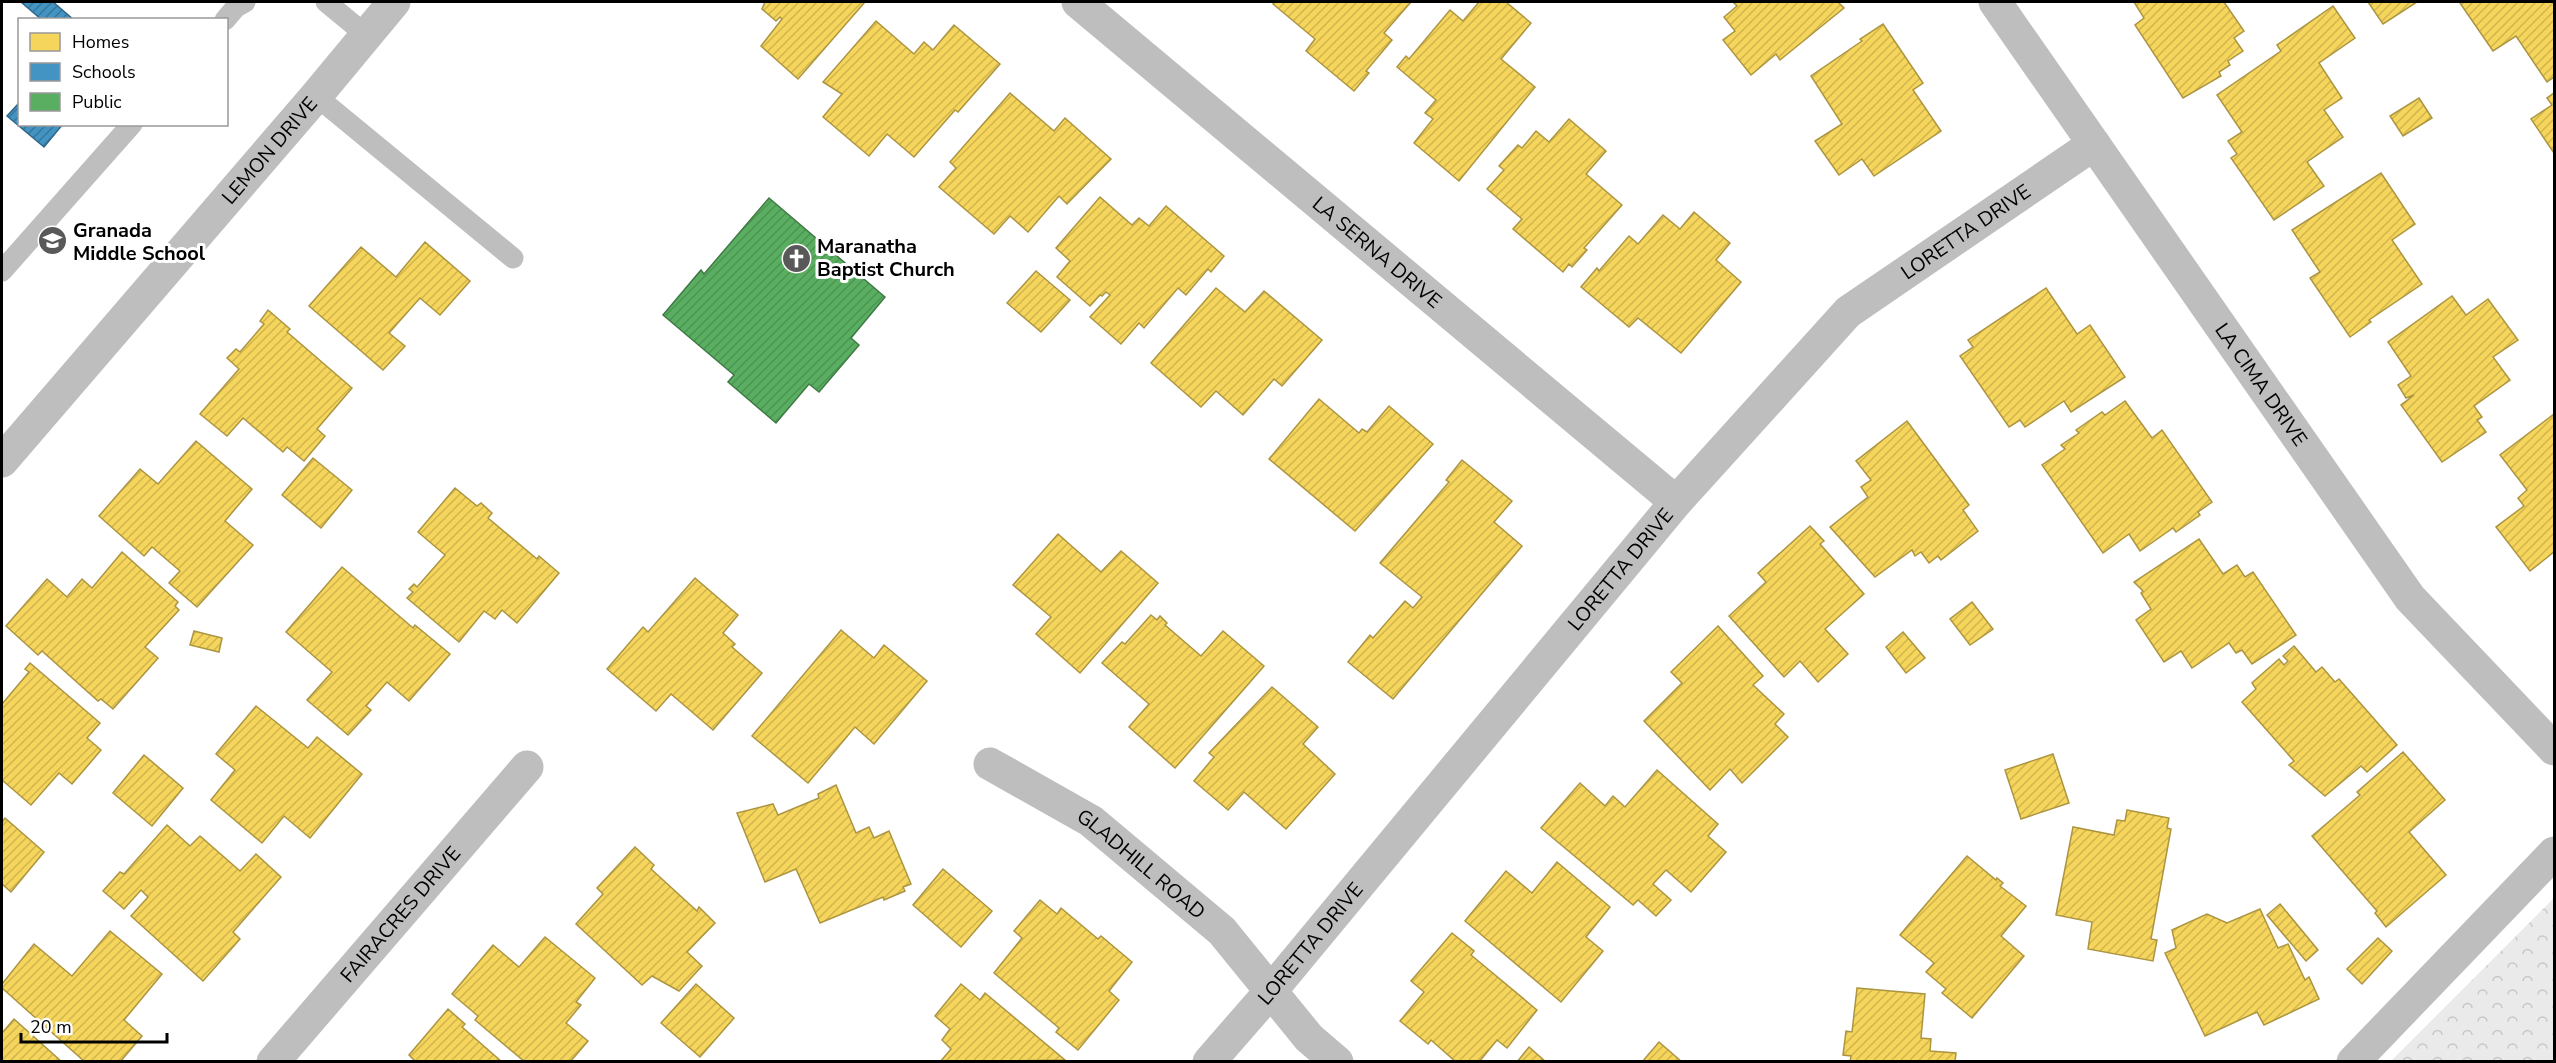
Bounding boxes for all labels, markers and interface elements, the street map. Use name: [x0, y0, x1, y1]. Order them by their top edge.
legend: [18, 18, 228, 126]
text: Homes: [72, 30, 129, 54]
text: Schools: [72, 60, 136, 84]
text: Public: [72, 90, 122, 114]
street label: LEMON DRIVE: [216, 91, 324, 210]
street label: LORETTA DRIVE: [1896, 178, 2036, 286]
street label: LA SERNA DRIVE: [1306, 191, 1447, 315]
place label: Granada Middle School: [73, 217, 206, 267]
school or university icon: Granada Middle School: [36, 225, 68, 257]
place label: Maranatha Baptist Church: [817, 233, 955, 283]
church icon: Maranatha Baptist Church: [780, 242, 812, 274]
street label: LA CIMA DRIVE: [2209, 318, 2313, 452]
street label: LORETTA DRIVE: [1562, 502, 1680, 636]
street label: GLADHILL ROAD: [1072, 803, 1211, 925]
street label: FAIRACRES DRIVE: [334, 841, 467, 988]
street label: LORETTA DRIVE: [1252, 877, 1369, 1011]
scale bar: [21, 1006, 166, 1044]
text: 20 m: [30, 1015, 72, 1039]

